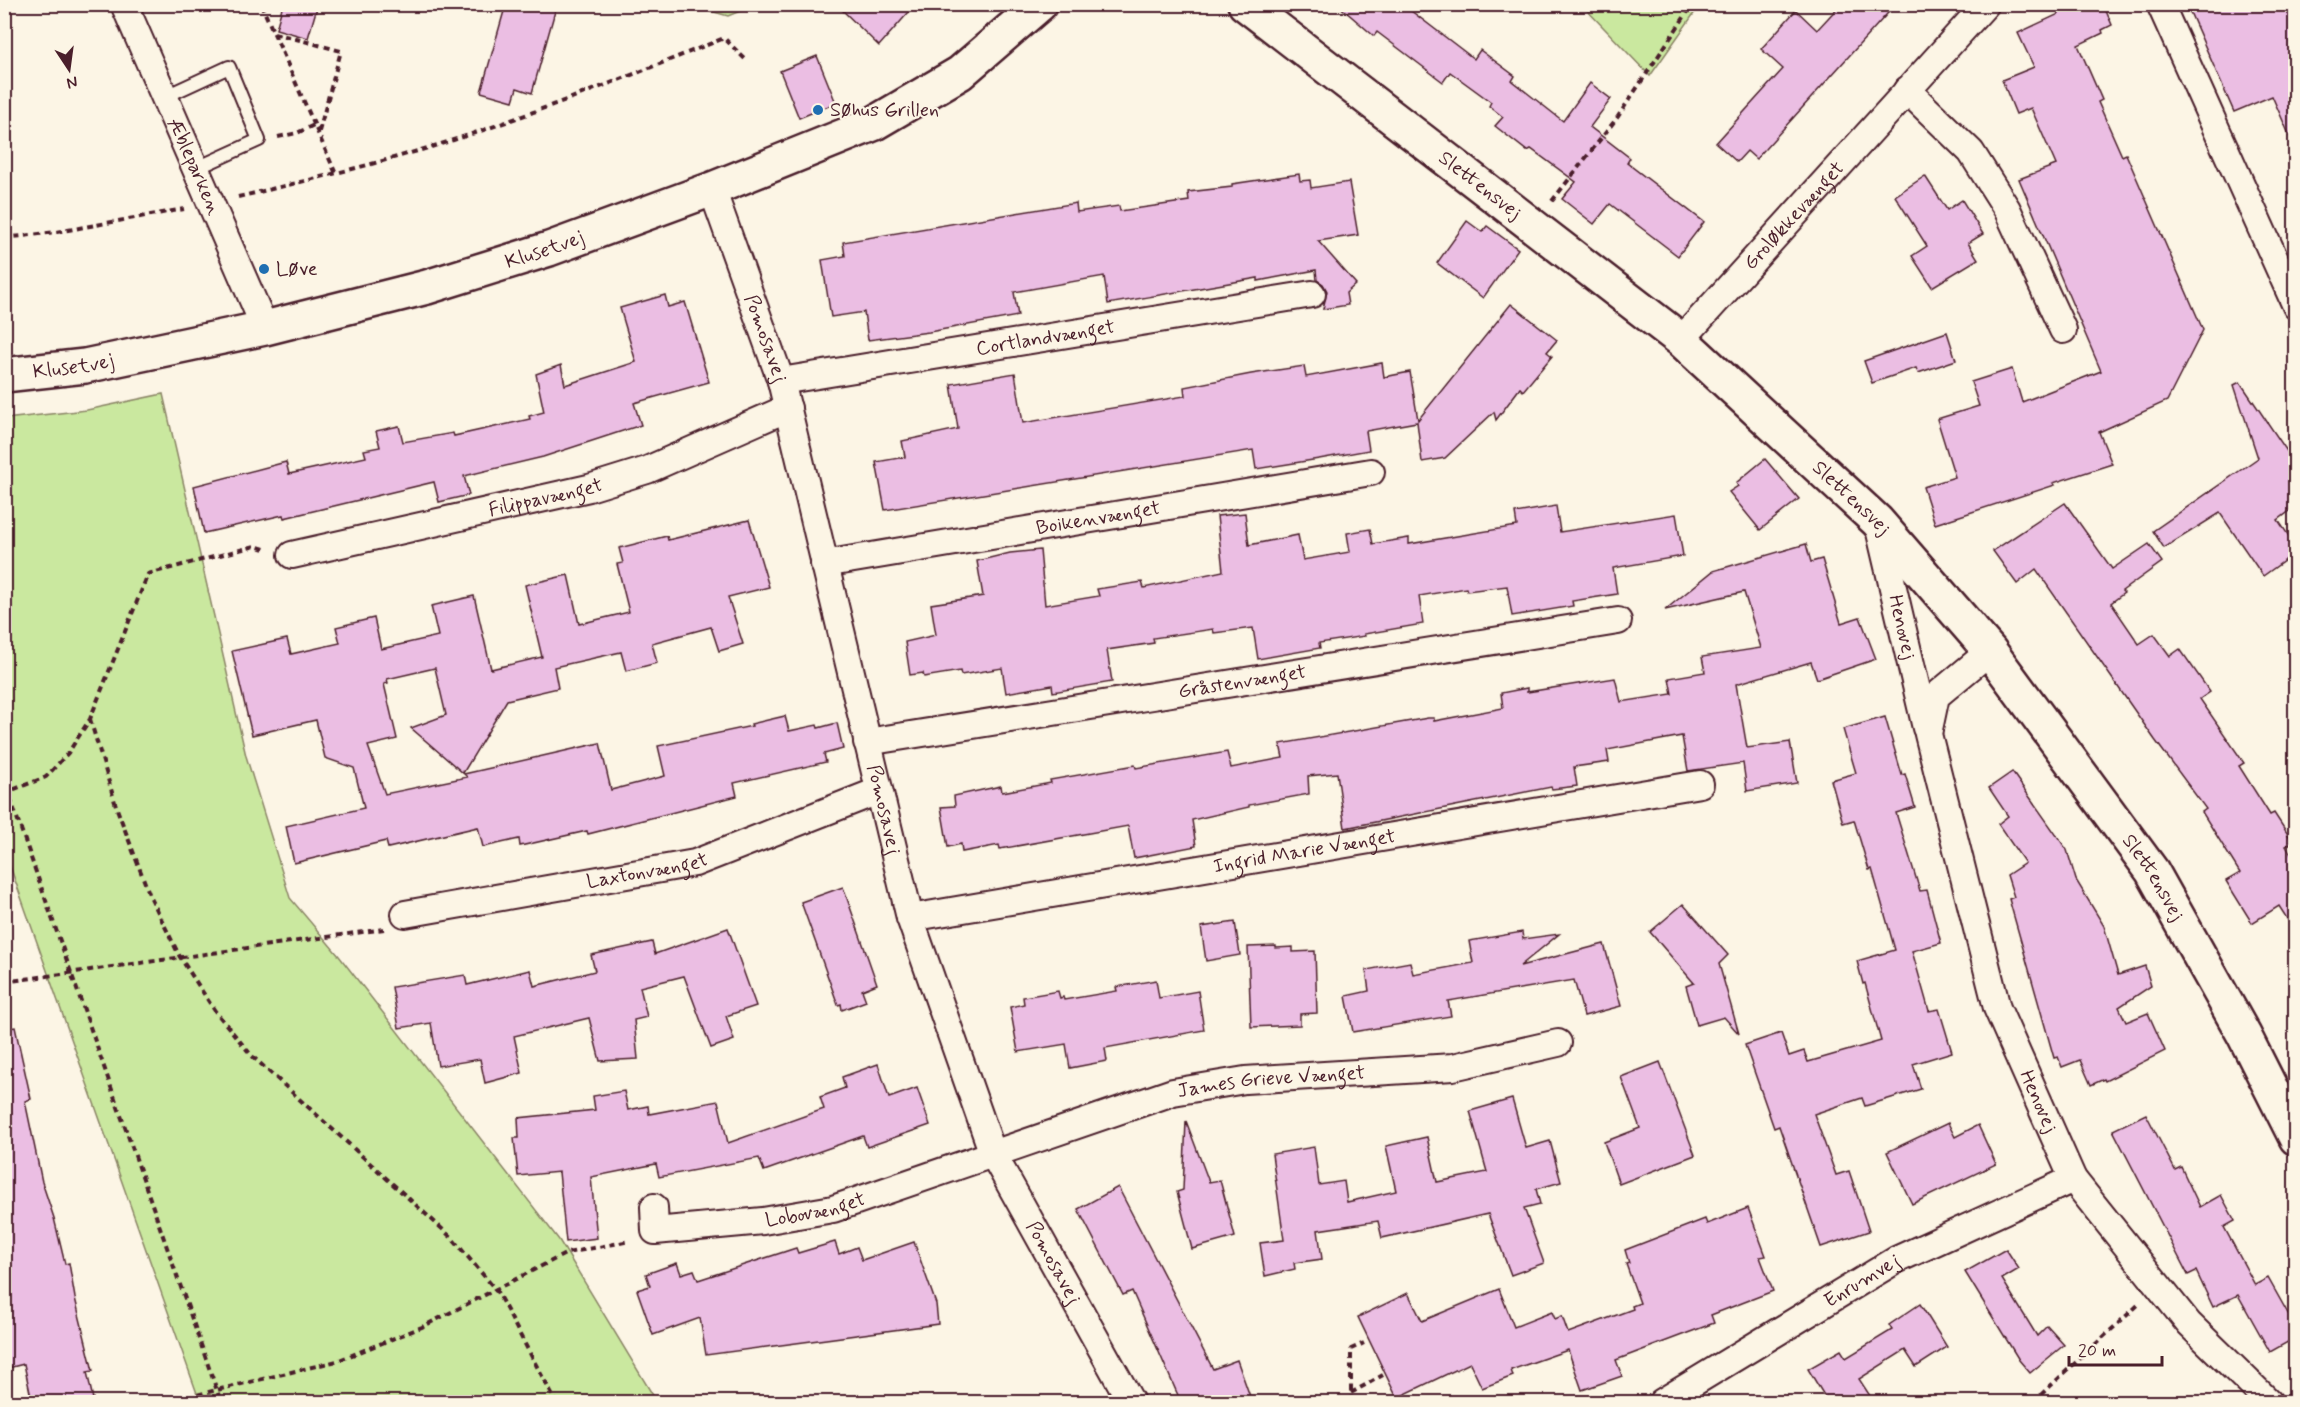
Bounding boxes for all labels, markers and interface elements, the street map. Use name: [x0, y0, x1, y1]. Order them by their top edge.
north arrow: [39, 39, 99, 99]
text: N: [64, 71, 80, 94]
place label: Søhus Grillen: [830, 97, 939, 124]
marker: Søhus Grillen: [811, 103, 825, 117]
street label: Æbleparken: [162, 113, 228, 220]
street label: Slettensvej: [1433, 144, 1528, 226]
street label: Groløkkevænget: [1737, 155, 1850, 276]
street label: Klusetvej: [502, 224, 588, 275]
place label: Løve: [276, 256, 318, 283]
marker: Løve: [257, 262, 271, 276]
street label: Pomosavej: [738, 291, 794, 386]
street label: Cortlandvænget: [974, 313, 1117, 362]
street label: Klusetvej: [31, 347, 117, 385]
street label: Slettensvej: [1806, 454, 1897, 541]
street label: Filippavænget: [486, 471, 606, 524]
street label: Boikenvænget: [1034, 494, 1162, 542]
street label: Henovej: [1882, 592, 1923, 662]
street label: Gråstenvænget: [1176, 658, 1308, 705]
street label: Pomosavej: [860, 762, 908, 858]
street label: Ingrid Marie Vænget: [1211, 822, 1398, 880]
street label: Slettensvej: [2116, 828, 2191, 926]
street label: Laxtonvænget: [584, 846, 712, 895]
street label: James Grieve Vænget: [1175, 1059, 1366, 1105]
street label: Henovej: [2013, 1066, 2064, 1137]
street label: Lobovænget: [763, 1185, 869, 1234]
street label: Pomosavej: [1019, 1216, 1088, 1309]
street label: Enrumvej: [1819, 1247, 1905, 1314]
scale bar: [2069, 1329, 2162, 1367]
text: 20 m: [2078, 1339, 2116, 1363]

